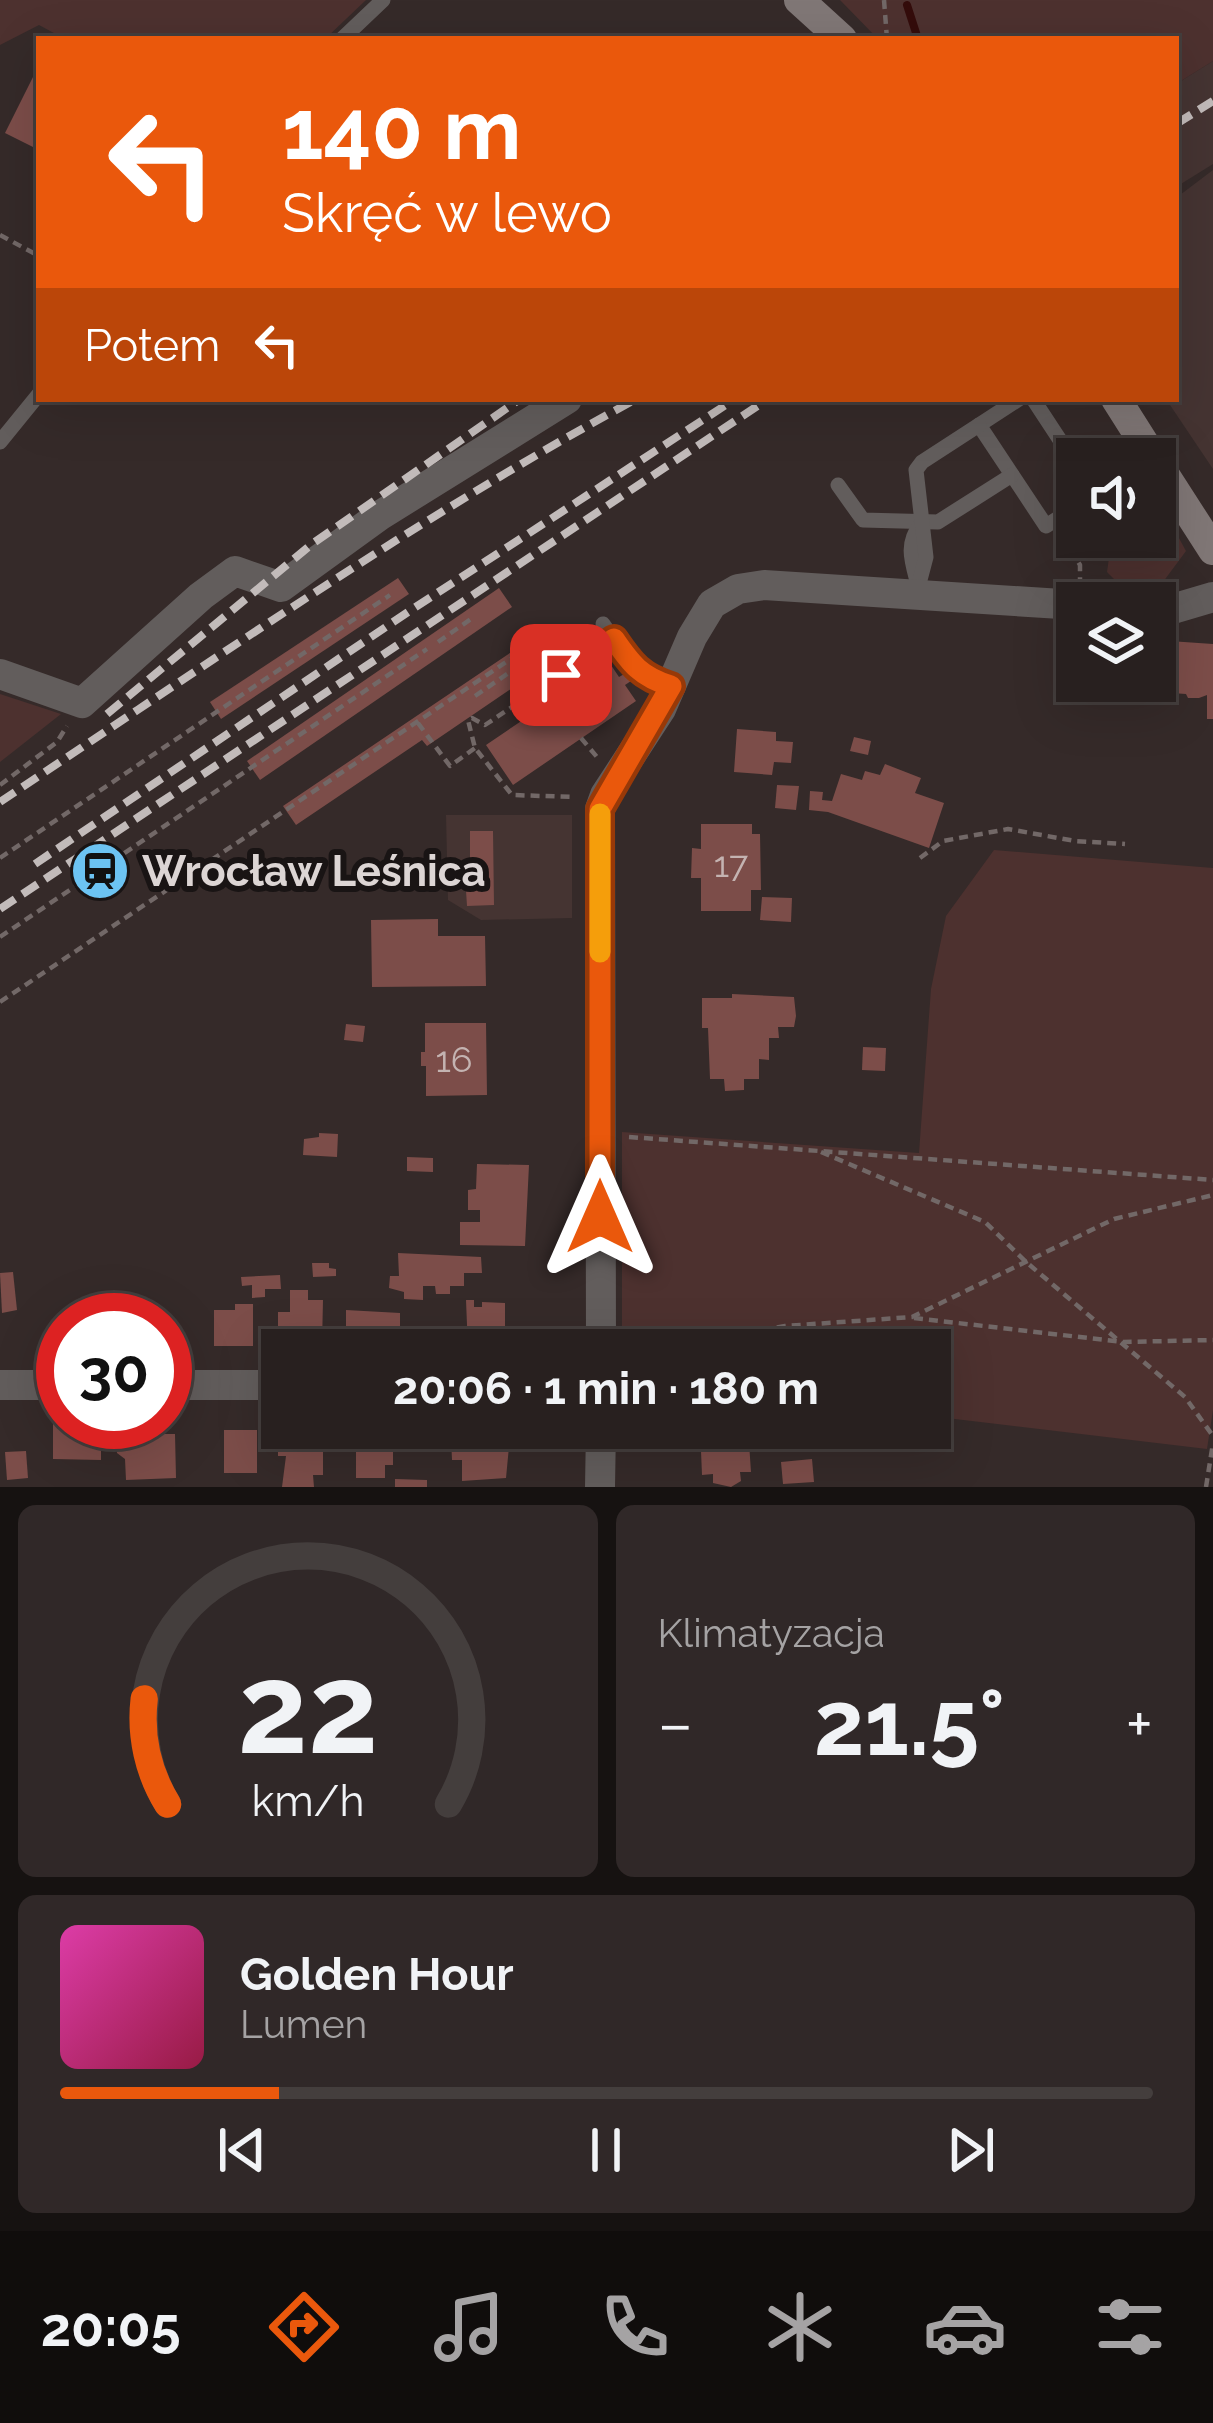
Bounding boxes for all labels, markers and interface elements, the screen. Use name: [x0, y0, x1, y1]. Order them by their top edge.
text: 140 m: [282, 80, 521, 179]
icon: left: [84, 84, 240, 240]
text: Skręć w lewo: [282, 181, 612, 245]
icon: left: [244, 312, 310, 378]
text: Potem: [84, 319, 220, 372]
map controls: [1056, 438, 1176, 702]
button: sound: [1056, 438, 1176, 558]
button: layers: [1056, 582, 1176, 702]
pin: [510, 624, 612, 726]
icon: arrive: [528, 642, 594, 708]
station icon: Wrocław Leśnica: [69, 840, 131, 902]
house number: 17: [714, 843, 748, 885]
place label: Wrocław Leśnica: [142, 847, 486, 896]
house number: 16: [435, 1038, 473, 1080]
position arrow: [537, 1154, 663, 1280]
speed limit sign: 30: [36, 1293, 192, 1449]
text: 20:06 · 1 min · 180 m: [393, 1362, 819, 1415]
text: Klimatyzacja: [658, 1610, 885, 1656]
text: 22: [237, 1636, 378, 1782]
text: 21.5°: [814, 1670, 1005, 1776]
text: −: [658, 1685, 693, 1762]
text: +: [1126, 1685, 1153, 1762]
text: km/h: [251, 1776, 364, 1826]
text: Golden Hour: [240, 1948, 514, 2001]
text: Lumen: [240, 2001, 367, 2047]
icon: previous: [209, 2117, 275, 2183]
icon: pause: [573, 2117, 639, 2183]
icon: next: [938, 2117, 1004, 2183]
icon: directions: [262, 2285, 346, 2369]
icon: music: [427, 2285, 511, 2369]
icon: phone: [593, 2285, 677, 2369]
icon: climate: [758, 2285, 842, 2369]
icon: car: [923, 2285, 1007, 2369]
icon: filters: [1088, 2285, 1172, 2369]
text: 20:05: [41, 2295, 181, 2359]

